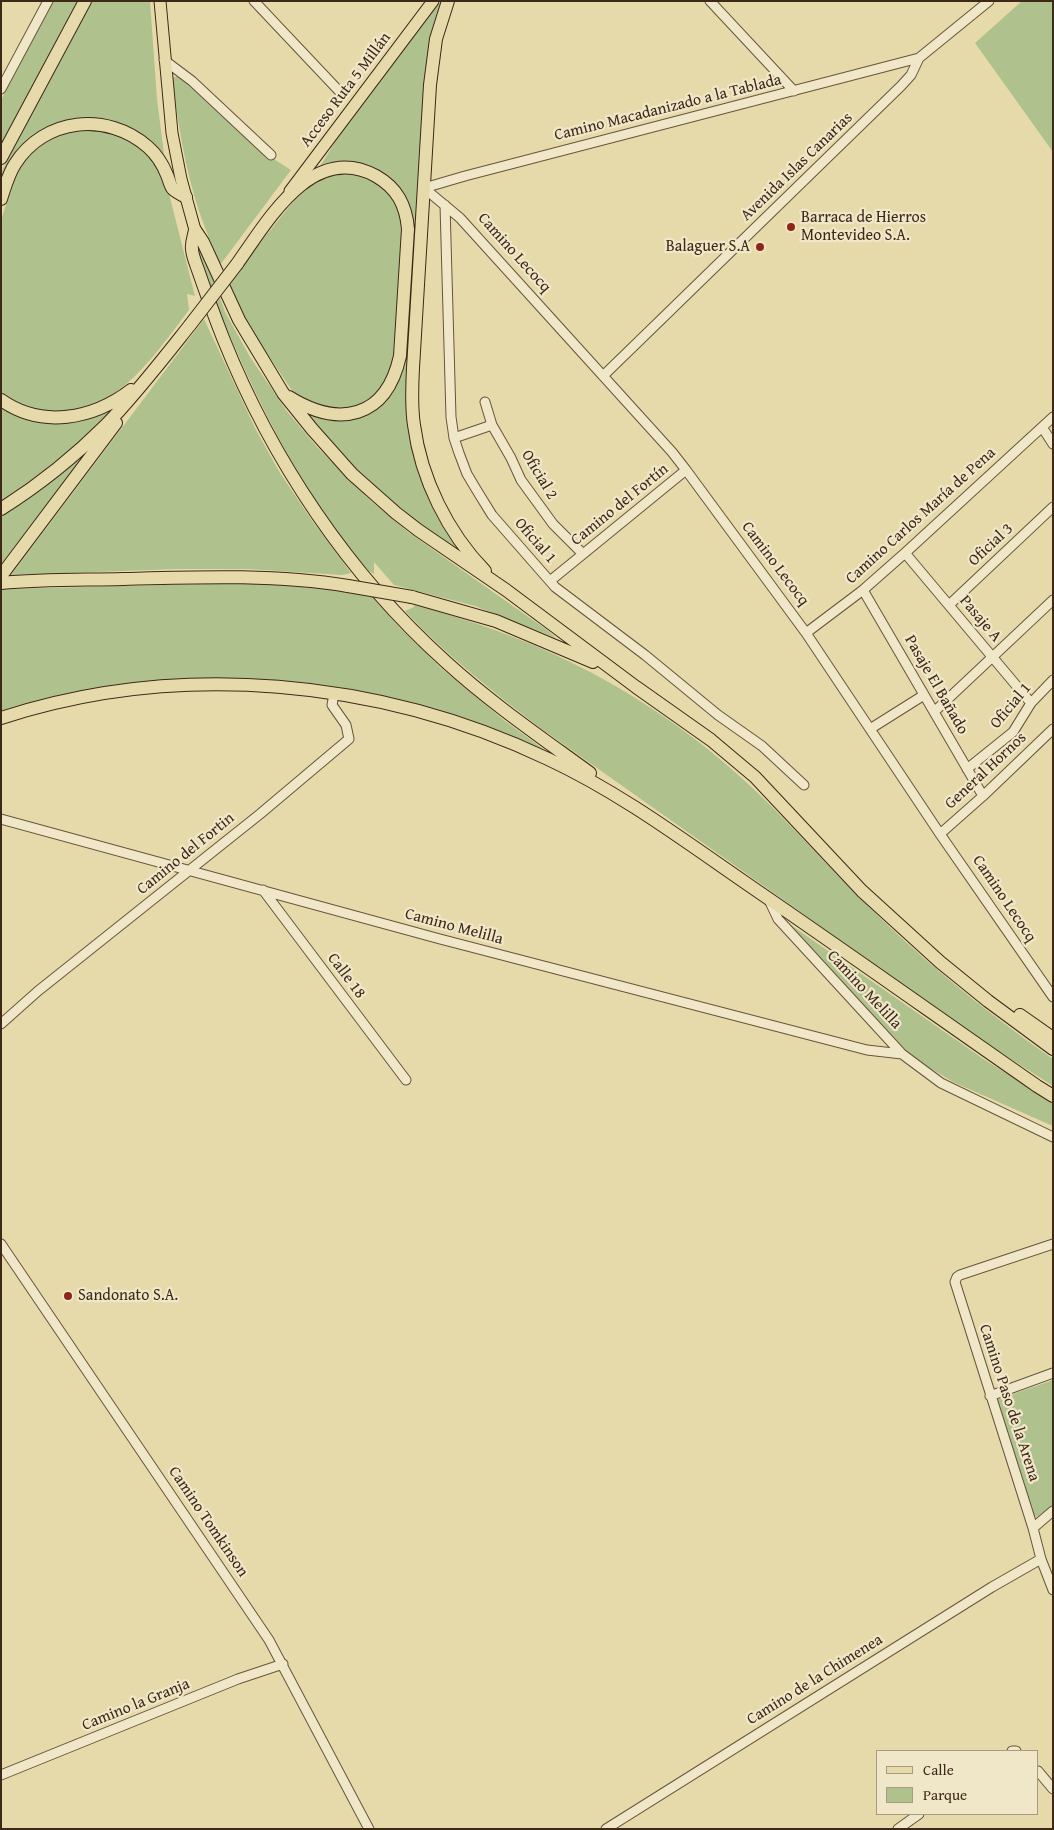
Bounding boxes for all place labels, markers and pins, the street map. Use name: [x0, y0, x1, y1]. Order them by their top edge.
place label: Barraca de Hierros Montevideo S.A.: [801, 208, 926, 246]
marker: Barraca de Hierros Montevideo S.A.: [785, 221, 797, 233]
place label: Balaguer S.A: [666, 237, 750, 257]
marker: Balaguer S.A: [754, 241, 766, 253]
place label: Sandonato S.A.: [78, 1286, 178, 1306]
marker: Sandonato S.A.: [62, 1290, 74, 1302]

